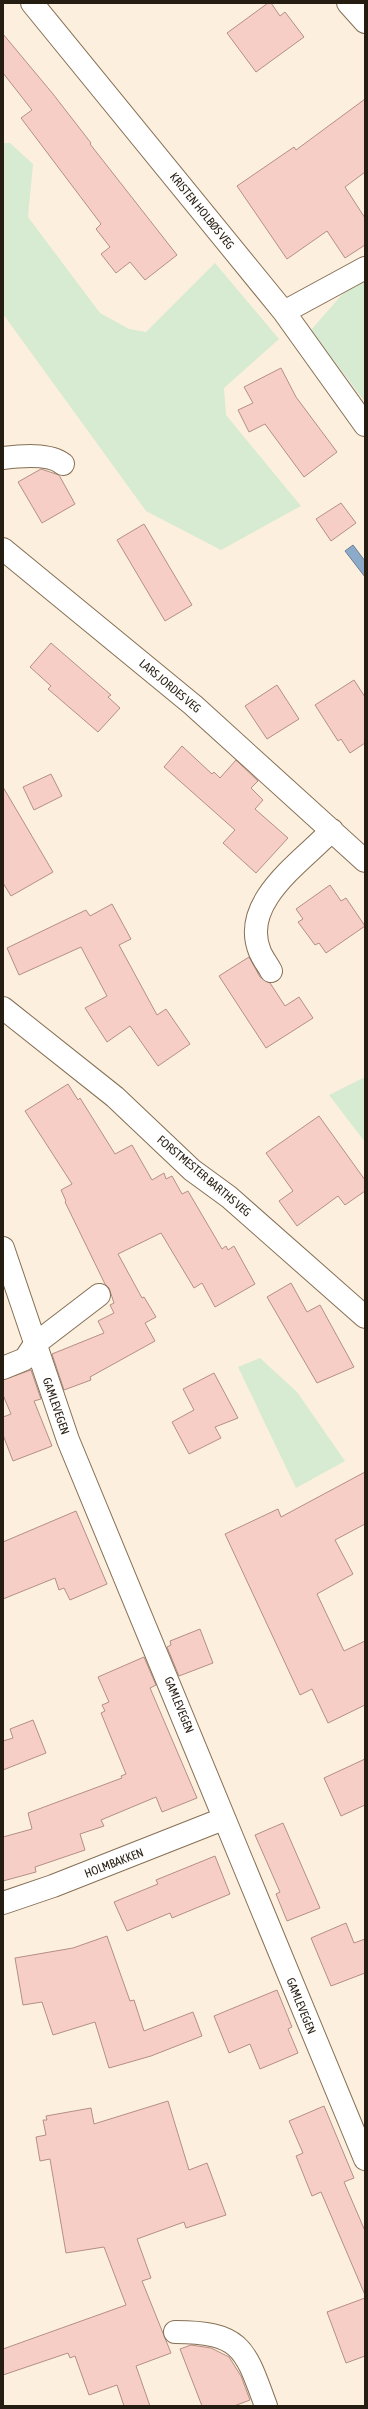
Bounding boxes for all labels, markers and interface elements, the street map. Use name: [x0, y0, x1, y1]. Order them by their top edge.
street label: KRISTEN HOLBØS VEG: [167, 170, 237, 252]
street label: LARS JORDES VEG: [136, 656, 204, 716]
street label: FORSTMESTER BARTHS VEG: [154, 1133, 254, 1219]
street label: GAMLEVEGEN: [40, 1376, 72, 1436]
street label: GAMLEVEGEN: [161, 1675, 197, 1735]
street label: HOLMBAKKEN: [82, 1845, 146, 1881]
street label: GAMLEVEGEN: [283, 1976, 319, 2036]

